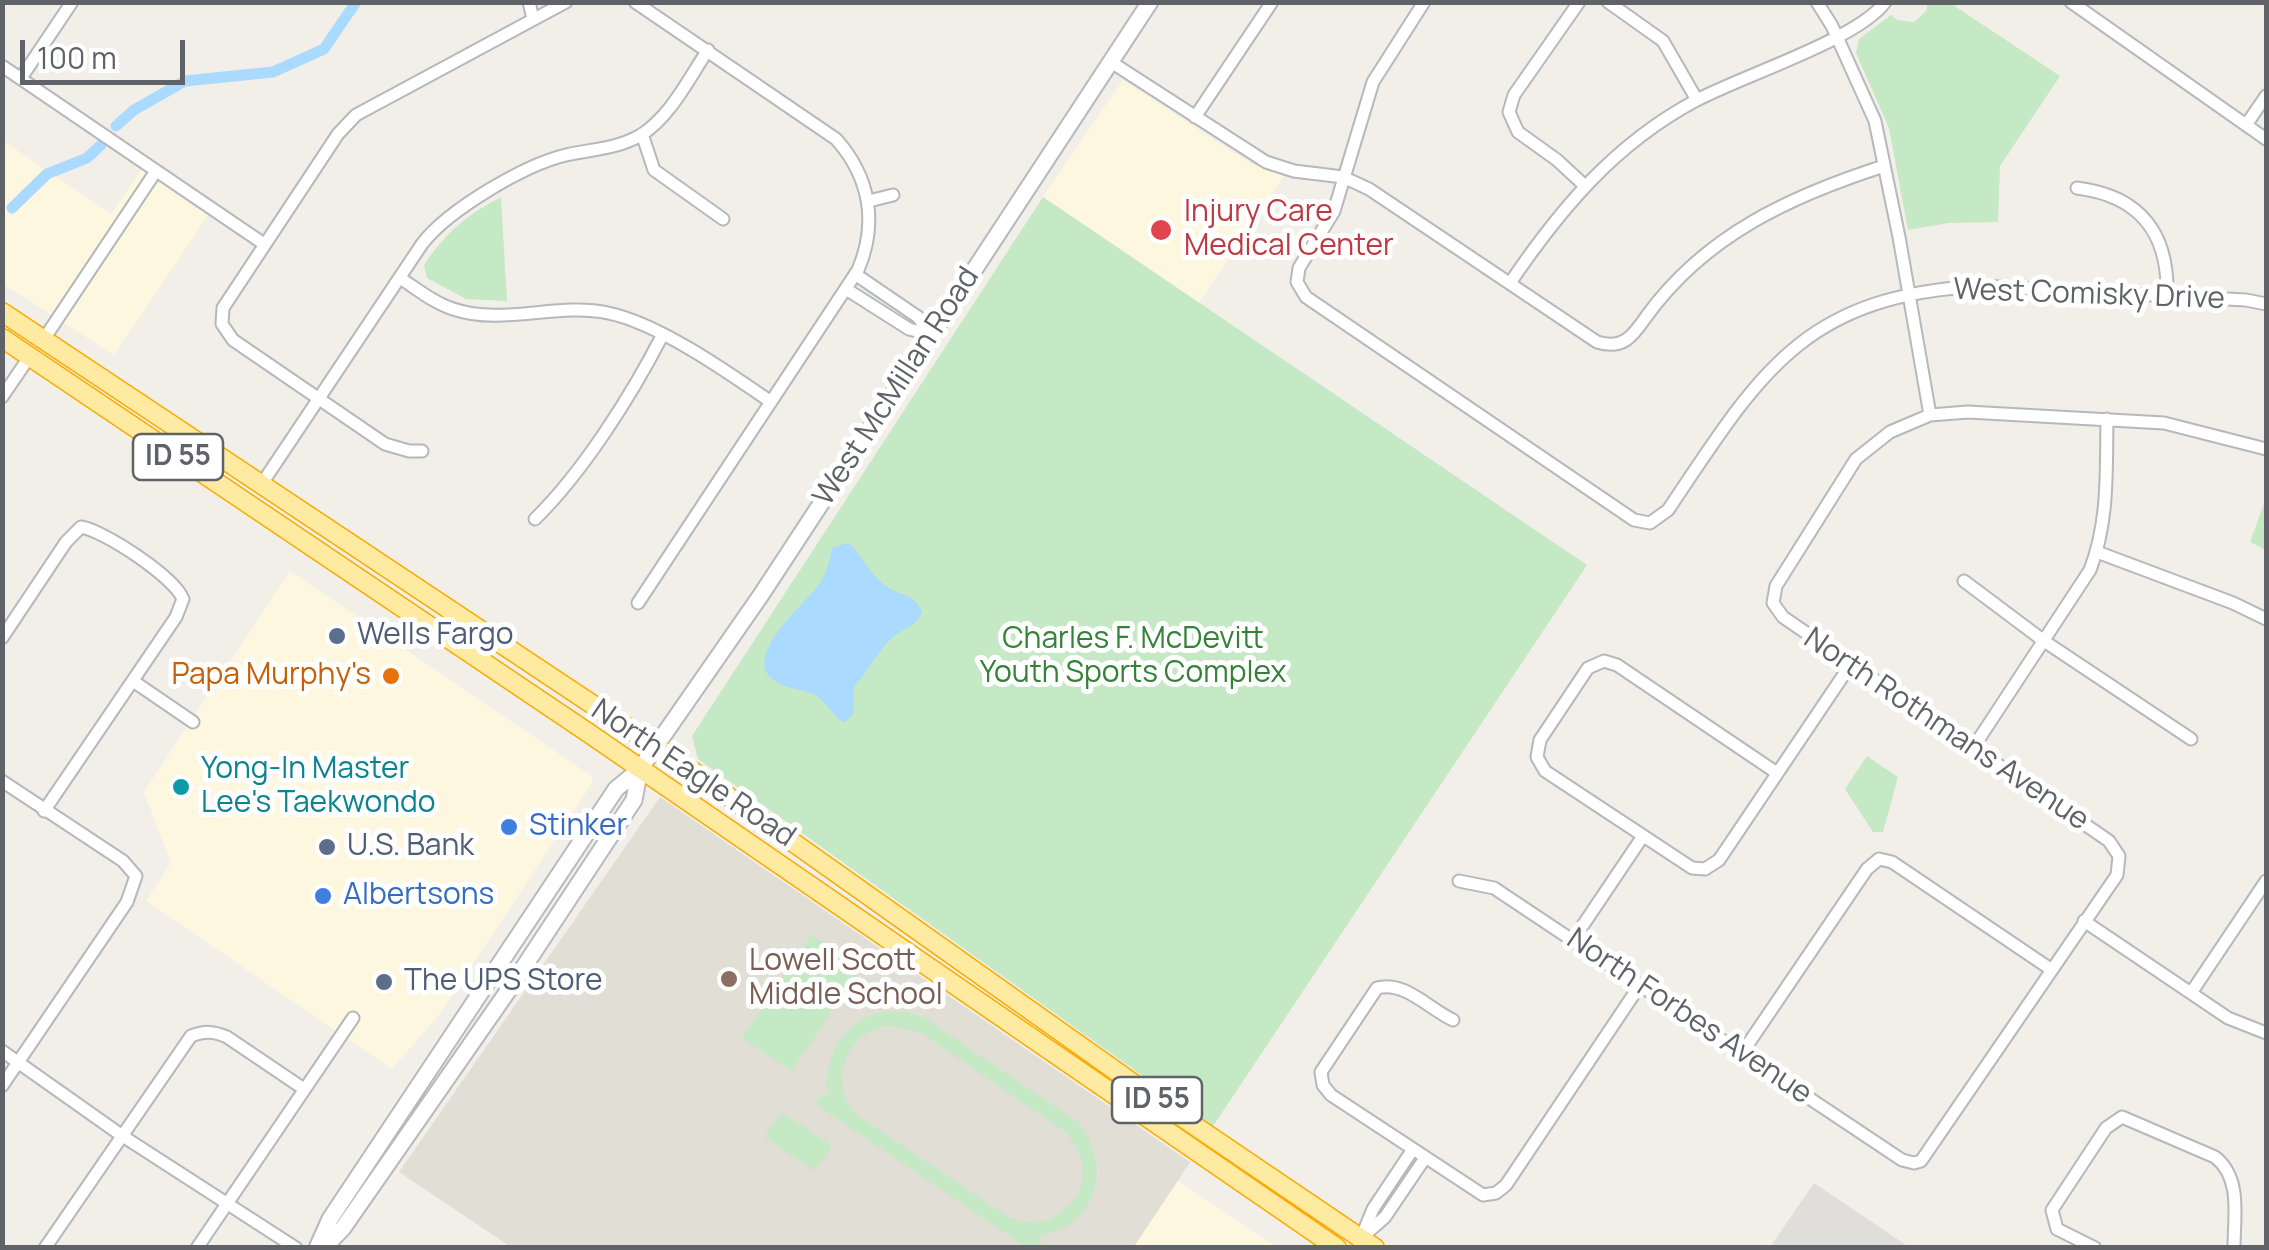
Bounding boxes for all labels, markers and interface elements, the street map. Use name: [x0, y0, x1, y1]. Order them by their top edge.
scale bar: [25, 20, 190, 82]
text: 100 m: [37, 37, 117, 78]
place label: Injury Care Medical Center: [1184, 195, 1394, 266]
marker: Injury Care Medical Center: [1148, 217, 1174, 243]
street label: West McMillan Road: [806, 261, 988, 513]
street label: West Comisky Drive: [1953, 272, 2225, 318]
road number: ID 55: [133, 434, 223, 480]
place label: Wells Fargo: [357, 618, 513, 654]
street label: North Rothmans Avenue: [1797, 621, 2095, 839]
park label: Charles F. McDevitt Youth Sports Complex: [980, 622, 1286, 692]
marker: Wells Fargo: [326, 625, 348, 647]
place label: Papa Murphy's: [171, 658, 371, 694]
marker: Papa Murphy's: [380, 665, 402, 687]
street label: North Eagle Road: [584, 693, 802, 855]
place label: Yong-In Master Lee's Taekwondo: [201, 752, 435, 822]
marker: Yong-In Master Lee's Taekwondo: [170, 776, 192, 798]
place label: Stinker: [529, 809, 627, 845]
marker: Stinker: [498, 816, 520, 838]
place label: U.S. Bank: [347, 829, 474, 865]
marker: U.S. Bank: [316, 836, 338, 858]
place label: Albertsons: [343, 878, 494, 914]
marker: Albertsons: [312, 885, 334, 907]
street label: North Forbes Avenue: [1560, 922, 1818, 1112]
place label: Lowell Scott Middle School: [749, 944, 943, 1014]
place label: The UPS Store: [404, 964, 603, 1000]
marker: Lowell Scott Middle School: [718, 968, 740, 990]
marker: The UPS Store: [373, 971, 395, 993]
road number: ID 55: [1112, 1077, 1202, 1123]

